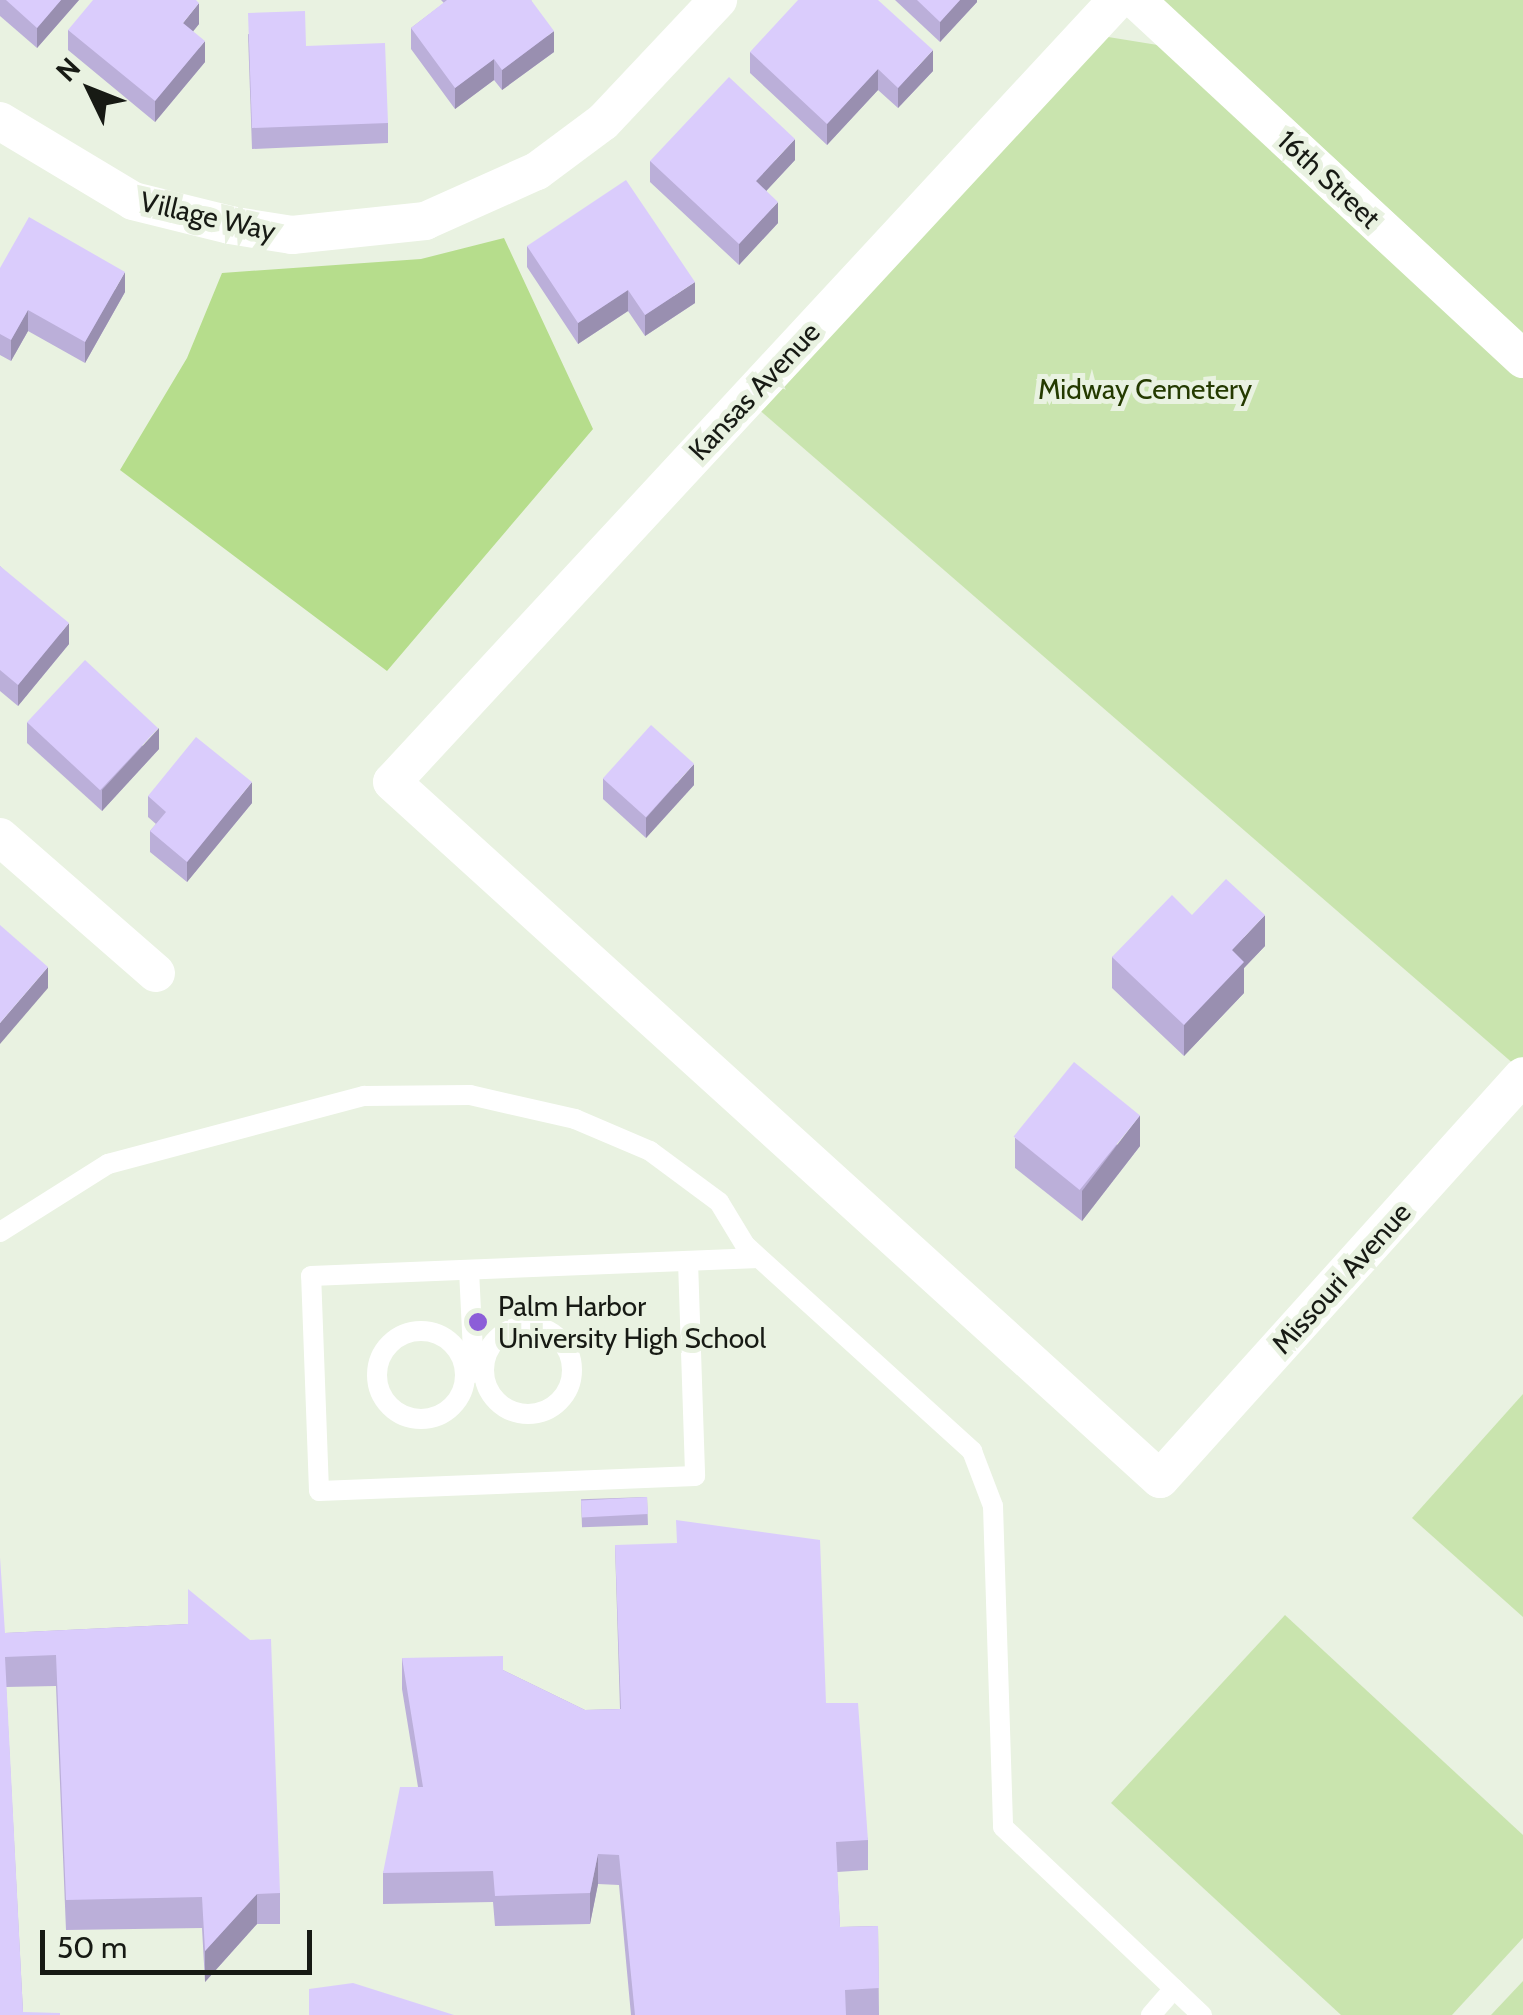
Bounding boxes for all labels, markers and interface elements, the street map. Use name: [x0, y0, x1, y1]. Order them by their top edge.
north arrow: [40, 40, 140, 140]
text: N: [49, 51, 87, 88]
street label: 16th Street: [1271, 123, 1387, 235]
street label: Village Way: [137, 184, 279, 248]
street label: Kansas Avenue: [681, 315, 827, 467]
park label: Midway Cemetery: [1038, 372, 1252, 406]
street label: Missouri Avenue: [1264, 1196, 1418, 1360]
place label: Palm Harbor University High School: [498, 1289, 766, 1355]
marker: Palm Harbor University High School: [467, 1311, 489, 1333]
scale bar: [45, 1910, 318, 1972]
text: 50 m: [57, 1929, 127, 1966]

